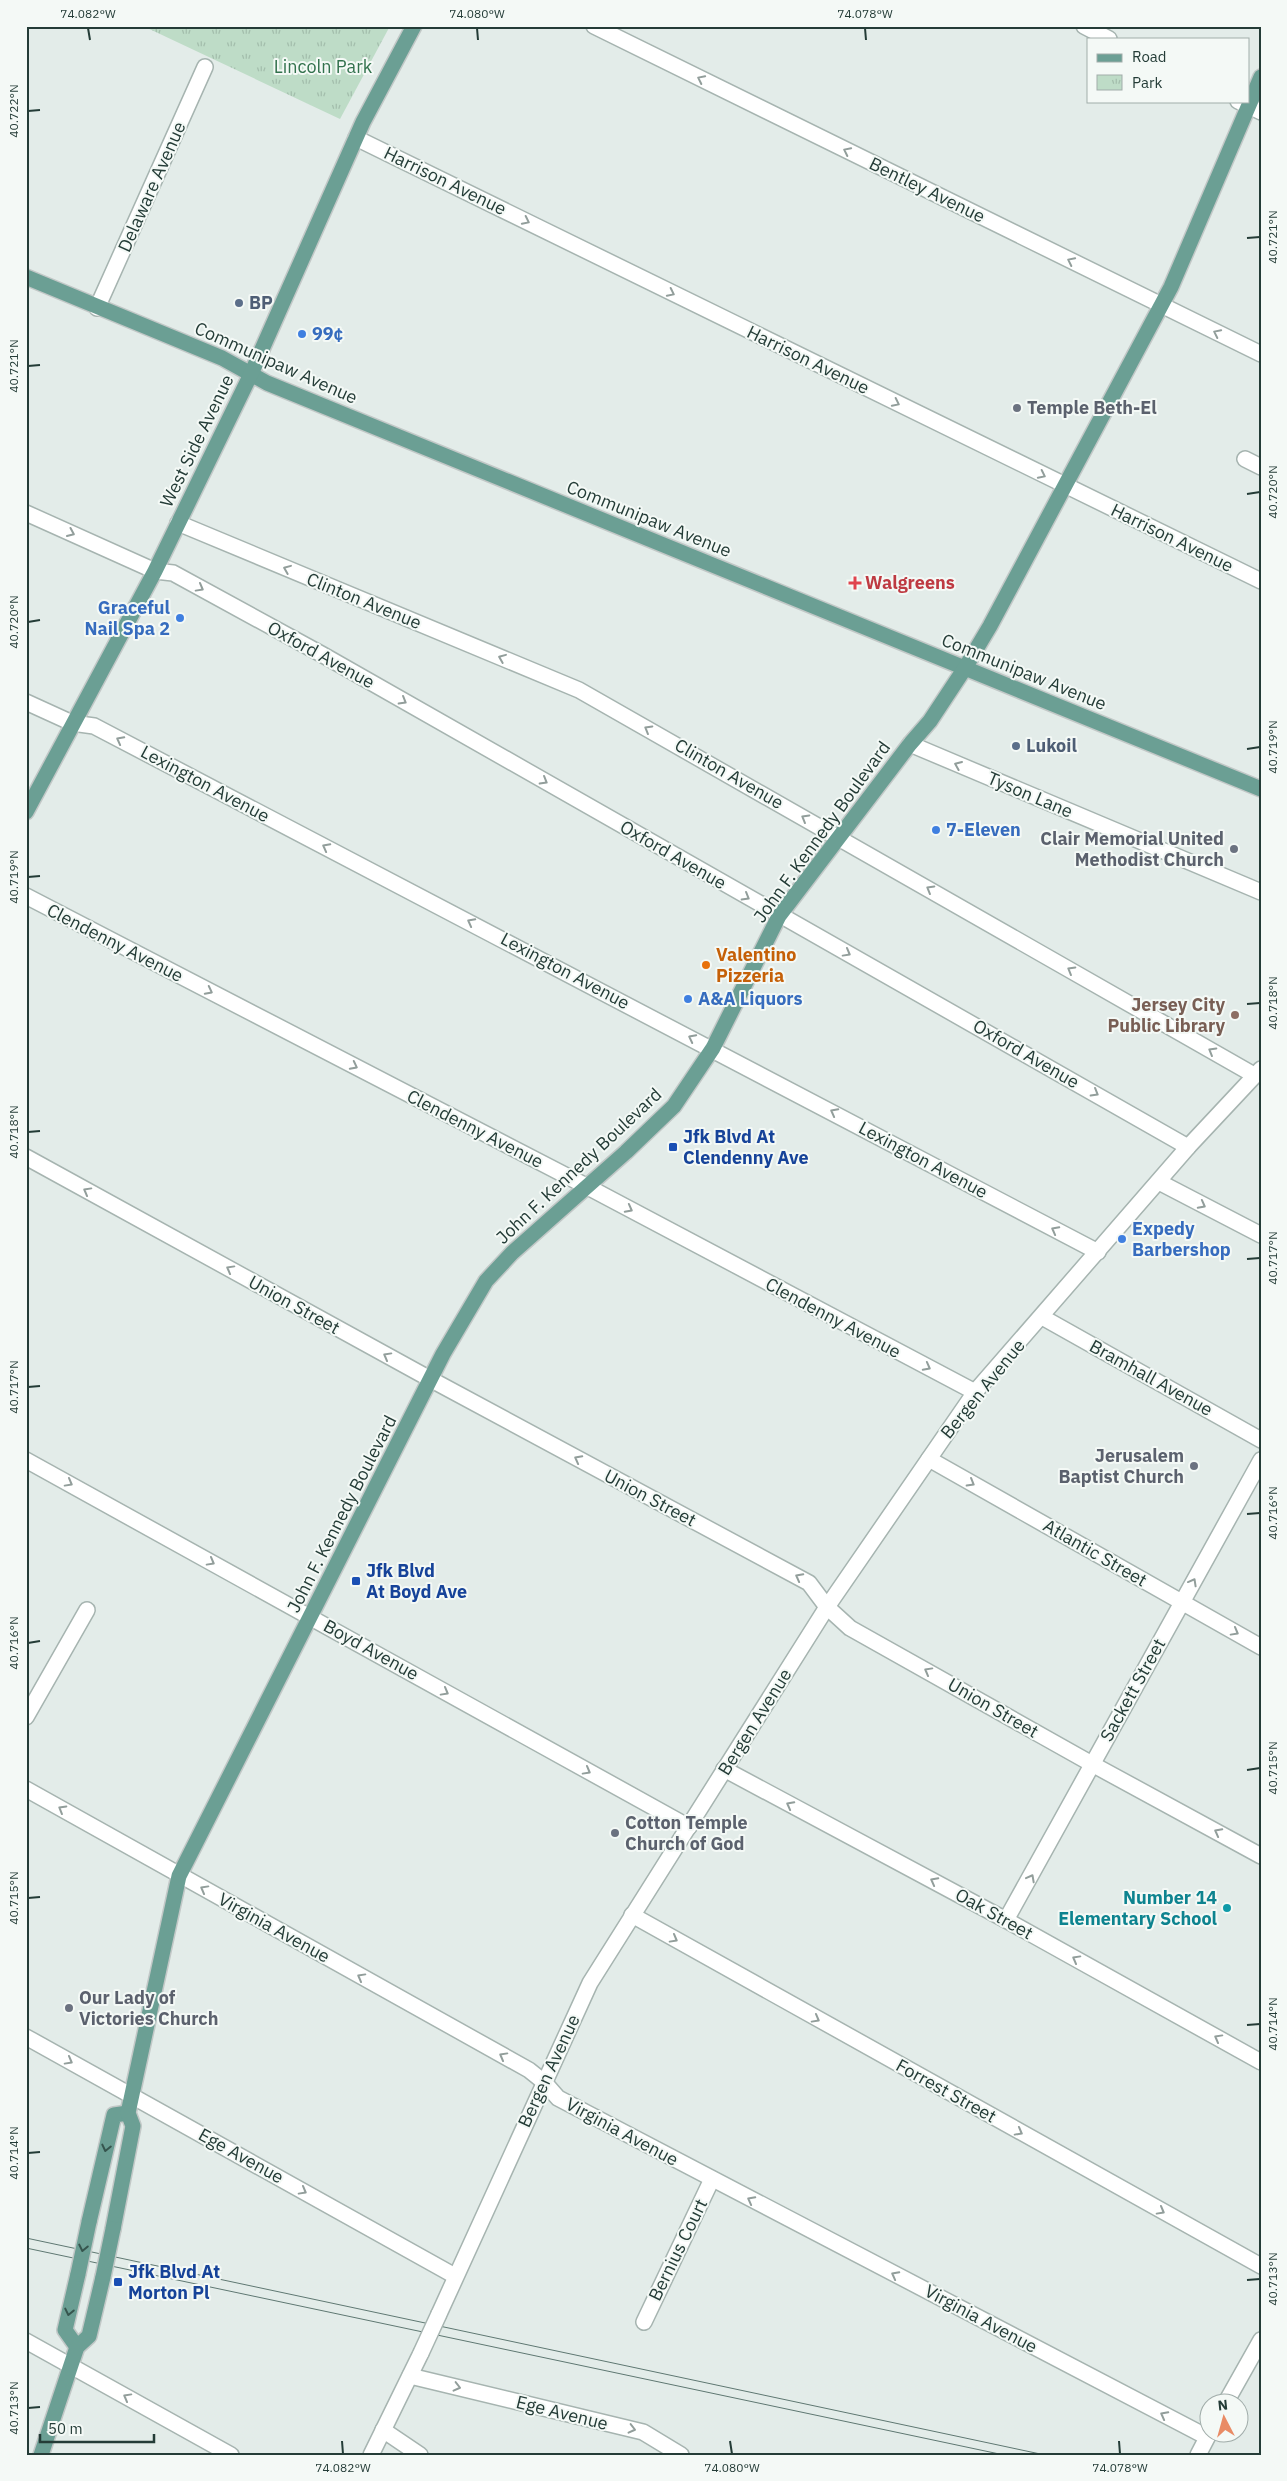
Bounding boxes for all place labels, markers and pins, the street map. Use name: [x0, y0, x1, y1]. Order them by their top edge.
place label: BP: [249, 291, 273, 314]
marker: BP: [233, 297, 245, 309]
place label: 99¢: [312, 322, 344, 345]
marker: 99¢: [296, 328, 308, 340]
place label: Temple Beth-El: [1027, 396, 1157, 419]
marker: Temple Beth-El: [1011, 402, 1023, 414]
place label: Walgreens: [865, 571, 955, 594]
marker: Walgreens: [849, 577, 861, 589]
place label: Graceful Nail Spa 2: [84, 596, 171, 640]
marker: Graceful Nail Spa 2: [174, 612, 186, 624]
place label: Lukoil: [1026, 734, 1077, 757]
marker: Lukoil: [1010, 740, 1022, 752]
place label: 7-Eleven: [946, 818, 1021, 841]
marker: 7-Eleven: [930, 824, 942, 836]
place label: Clair Memorial United Methodist Church: [1040, 827, 1224, 871]
marker: Clair Memorial United Methodist Church: [1228, 843, 1240, 855]
place label: Valentino Pizzeria: [716, 943, 796, 987]
marker: Valentino Pizzeria: [700, 959, 712, 971]
place label: A&A Liquors: [698, 987, 803, 1010]
marker: A&A Liquors: [682, 993, 694, 1005]
place label: Jersey City Public Library: [1107, 993, 1225, 1037]
marker: Jersey City Public Library: [1229, 1009, 1241, 1021]
place label: Jfk Blvd At Clendenny Ave: [683, 1125, 809, 1169]
marker: Jfk Blvd At Clendenny Ave: [667, 1141, 679, 1153]
place label: Expedy Barbershop: [1132, 1217, 1231, 1261]
marker: Expedy Barbershop: [1116, 1233, 1128, 1245]
place label: Jerusalem Baptist Church: [1058, 1444, 1184, 1488]
marker: Jerusalem Baptist Church: [1188, 1460, 1200, 1472]
place label: Jfk Blvd At Boyd Ave: [366, 1559, 467, 1603]
marker: Jfk Blvd At Boyd Ave: [350, 1575, 362, 1587]
place label: Cotton Temple Church of God: [625, 1811, 748, 1855]
marker: Cotton Temple Church of God: [609, 1827, 621, 1839]
place label: Number 14 Elementary School: [1058, 1886, 1218, 1930]
marker: Number 14 Elementary School: [1221, 1902, 1233, 1914]
place label: Our Lady of Victories Church: [79, 1986, 218, 2030]
marker: Our Lady of Victories Church: [63, 2002, 75, 2014]
place label: Jfk Blvd At Morton Pl: [128, 2260, 220, 2304]
marker: Jfk Blvd At Morton Pl: [112, 2276, 124, 2288]

